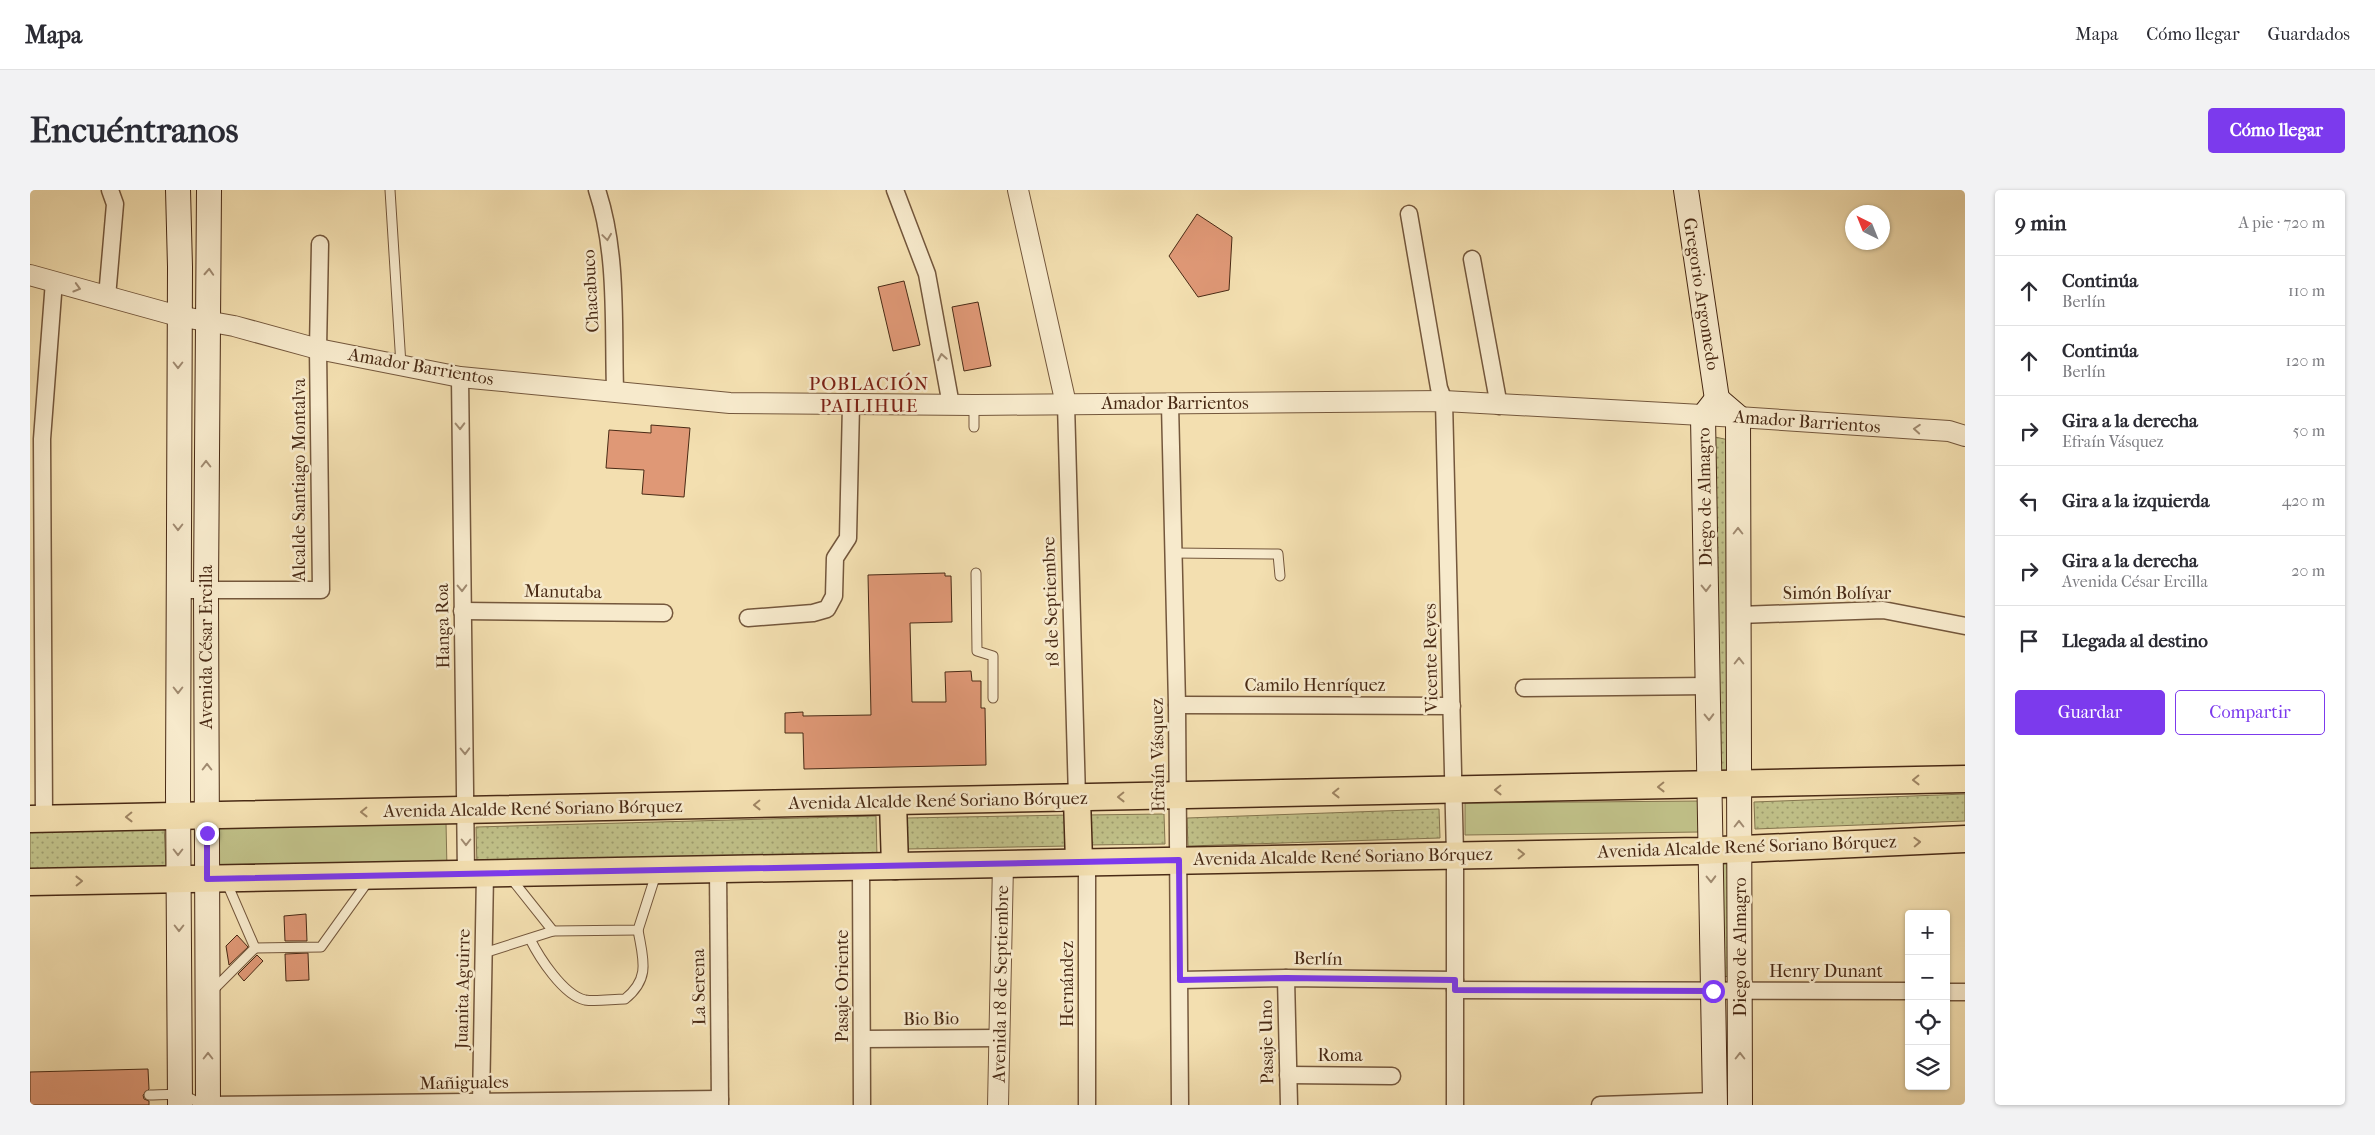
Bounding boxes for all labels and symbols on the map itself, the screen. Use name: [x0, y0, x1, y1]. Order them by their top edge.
north arrow: [1845, 205, 1890, 250]
street label: Gregorio Argomedo: [1679, 216, 1723, 372]
one-way arrow: [602, 233, 612, 242]
street label: Chacabuco: [578, 249, 604, 333]
one-way arrow: [203, 268, 214, 276]
one-way arrow: [73, 282, 81, 293]
street label: Amador Barrientos: [346, 344, 496, 390]
one-way arrow: [937, 353, 948, 362]
one-way arrow: [173, 361, 183, 369]
district label: POBLACIÓN PAILIHUE: [809, 372, 929, 417]
street label: Alcalde Santiago Montalva: [289, 378, 310, 583]
street label: Amador Barrientos: [1100, 393, 1249, 414]
street label: Amador Barrientos: [1732, 406, 1882, 438]
one-way arrow: [455, 422, 465, 430]
one-way arrow: [1913, 424, 1921, 435]
street label: Diego de Almagro: [1693, 427, 1717, 567]
one-way arrow: [201, 460, 211, 468]
one-way arrow: [173, 524, 183, 531]
one-way arrow: [1733, 527, 1743, 534]
street label: 18 de Septiembre: [1038, 536, 1064, 668]
street label: Avenida César Ercilla: [196, 564, 217, 730]
street label: Manutaba: [524, 581, 603, 603]
street label: Hanga Roa: [432, 583, 454, 669]
street label: Simón Bolívar: [1783, 583, 1891, 604]
one-way arrow: [457, 584, 467, 592]
one-way arrow: [1701, 584, 1711, 592]
street label: Vicente Reyes: [1420, 603, 1442, 714]
one-way arrow: [1734, 657, 1744, 665]
street label: Camilo Henríquez: [1244, 675, 1386, 696]
one-way arrow: [173, 686, 183, 694]
street label: Efraín Vásquez: [1147, 698, 1169, 812]
one-way arrow: [1703, 713, 1714, 721]
one-way arrow: [459, 747, 470, 755]
one-way arrow: [202, 763, 212, 770]
one-way arrow: [1912, 775, 1920, 786]
one-way arrow: [1657, 781, 1665, 792]
one-way arrow: [1494, 785, 1502, 795]
street label: Avenida Alcalde René Soriano Bórquez: [787, 788, 1088, 814]
one-way arrow: [1332, 788, 1340, 798]
one-way arrow: [1117, 792, 1125, 803]
street label: Avenida Alcalde René Soriano Bórquez: [382, 796, 683, 822]
one-way arrow: [752, 800, 760, 810]
one-way arrow: [360, 807, 368, 818]
one-way arrow: [125, 812, 133, 822]
one-way arrow: [1734, 820, 1744, 828]
route end: [196, 822, 219, 845]
street label: Avenida Alcalde René Soriano Bórquez: [1596, 831, 1897, 863]
one-way arrow: [1913, 836, 1921, 847]
one-way arrow: [461, 838, 471, 846]
street label: Avenida Alcalde René Soriano Bórquez: [1192, 844, 1493, 870]
one-way arrow: [173, 848, 183, 856]
one-way arrow: [1518, 849, 1526, 859]
one-way arrow: [1706, 875, 1717, 883]
one-way arrow: [75, 876, 83, 886]
street label: Diego de Almagro: [1730, 877, 1751, 1017]
street label: Avenida 18 de Septiembre: [989, 885, 1013, 1084]
one-way arrow: [174, 924, 184, 932]
street label: Juanita Aguirre: [451, 929, 475, 1051]
street label: Pasaje Oriente: [832, 929, 853, 1042]
street label: Hernández: [1057, 941, 1078, 1027]
street label: La Serena: [688, 948, 710, 1025]
street label: Berlín: [1293, 948, 1343, 970]
street label: Henry Dunant: [1769, 961, 1884, 982]
route start: [1702, 980, 1725, 1003]
street label: Pasaje Uno: [1256, 999, 1278, 1085]
street label: Bio Bio: [903, 1008, 959, 1030]
street label: Roma: [1317, 1045, 1363, 1066]
one-way arrow: [203, 1052, 213, 1060]
one-way arrow: [1735, 1052, 1745, 1060]
street label: Mañiguales: [419, 1072, 509, 1094]

